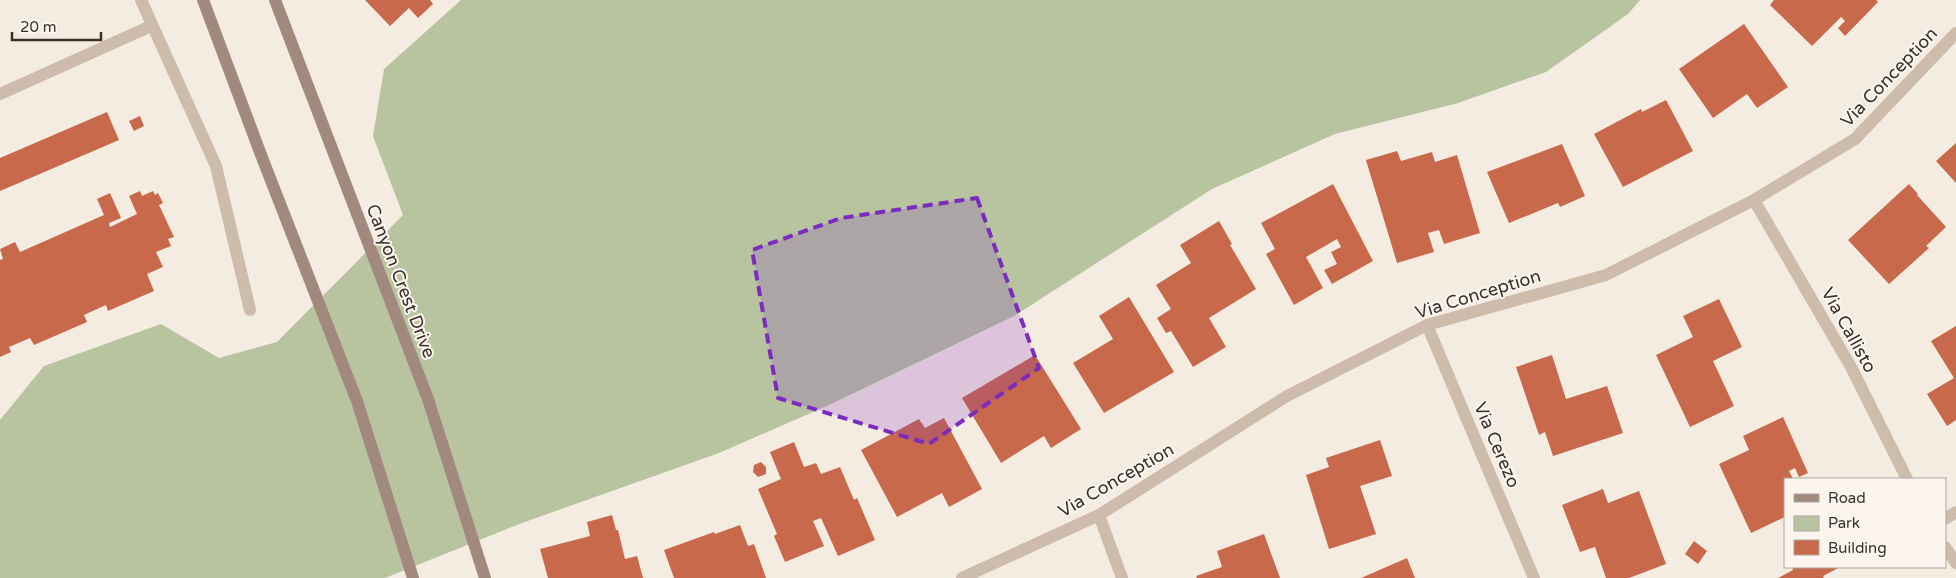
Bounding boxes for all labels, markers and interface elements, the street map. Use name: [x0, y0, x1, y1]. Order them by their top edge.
scale bar: [12, 10, 101, 42]
text: 20 m: [20, 18, 57, 36]
street label: Via Conception: [1836, 23, 1942, 131]
street label: Canyon Crest Drive: [361, 201, 441, 361]
street label: Via Conception: [1413, 264, 1543, 324]
street label: Via Callisto: [1817, 284, 1881, 376]
street label: Via Cerezo: [1469, 399, 1525, 491]
street label: Via Conception: [1054, 438, 1178, 522]
legend: [1784, 478, 1946, 568]
text: Road: [1828, 489, 1866, 507]
text: Park: [1828, 514, 1860, 532]
text: Building: [1828, 539, 1887, 557]

